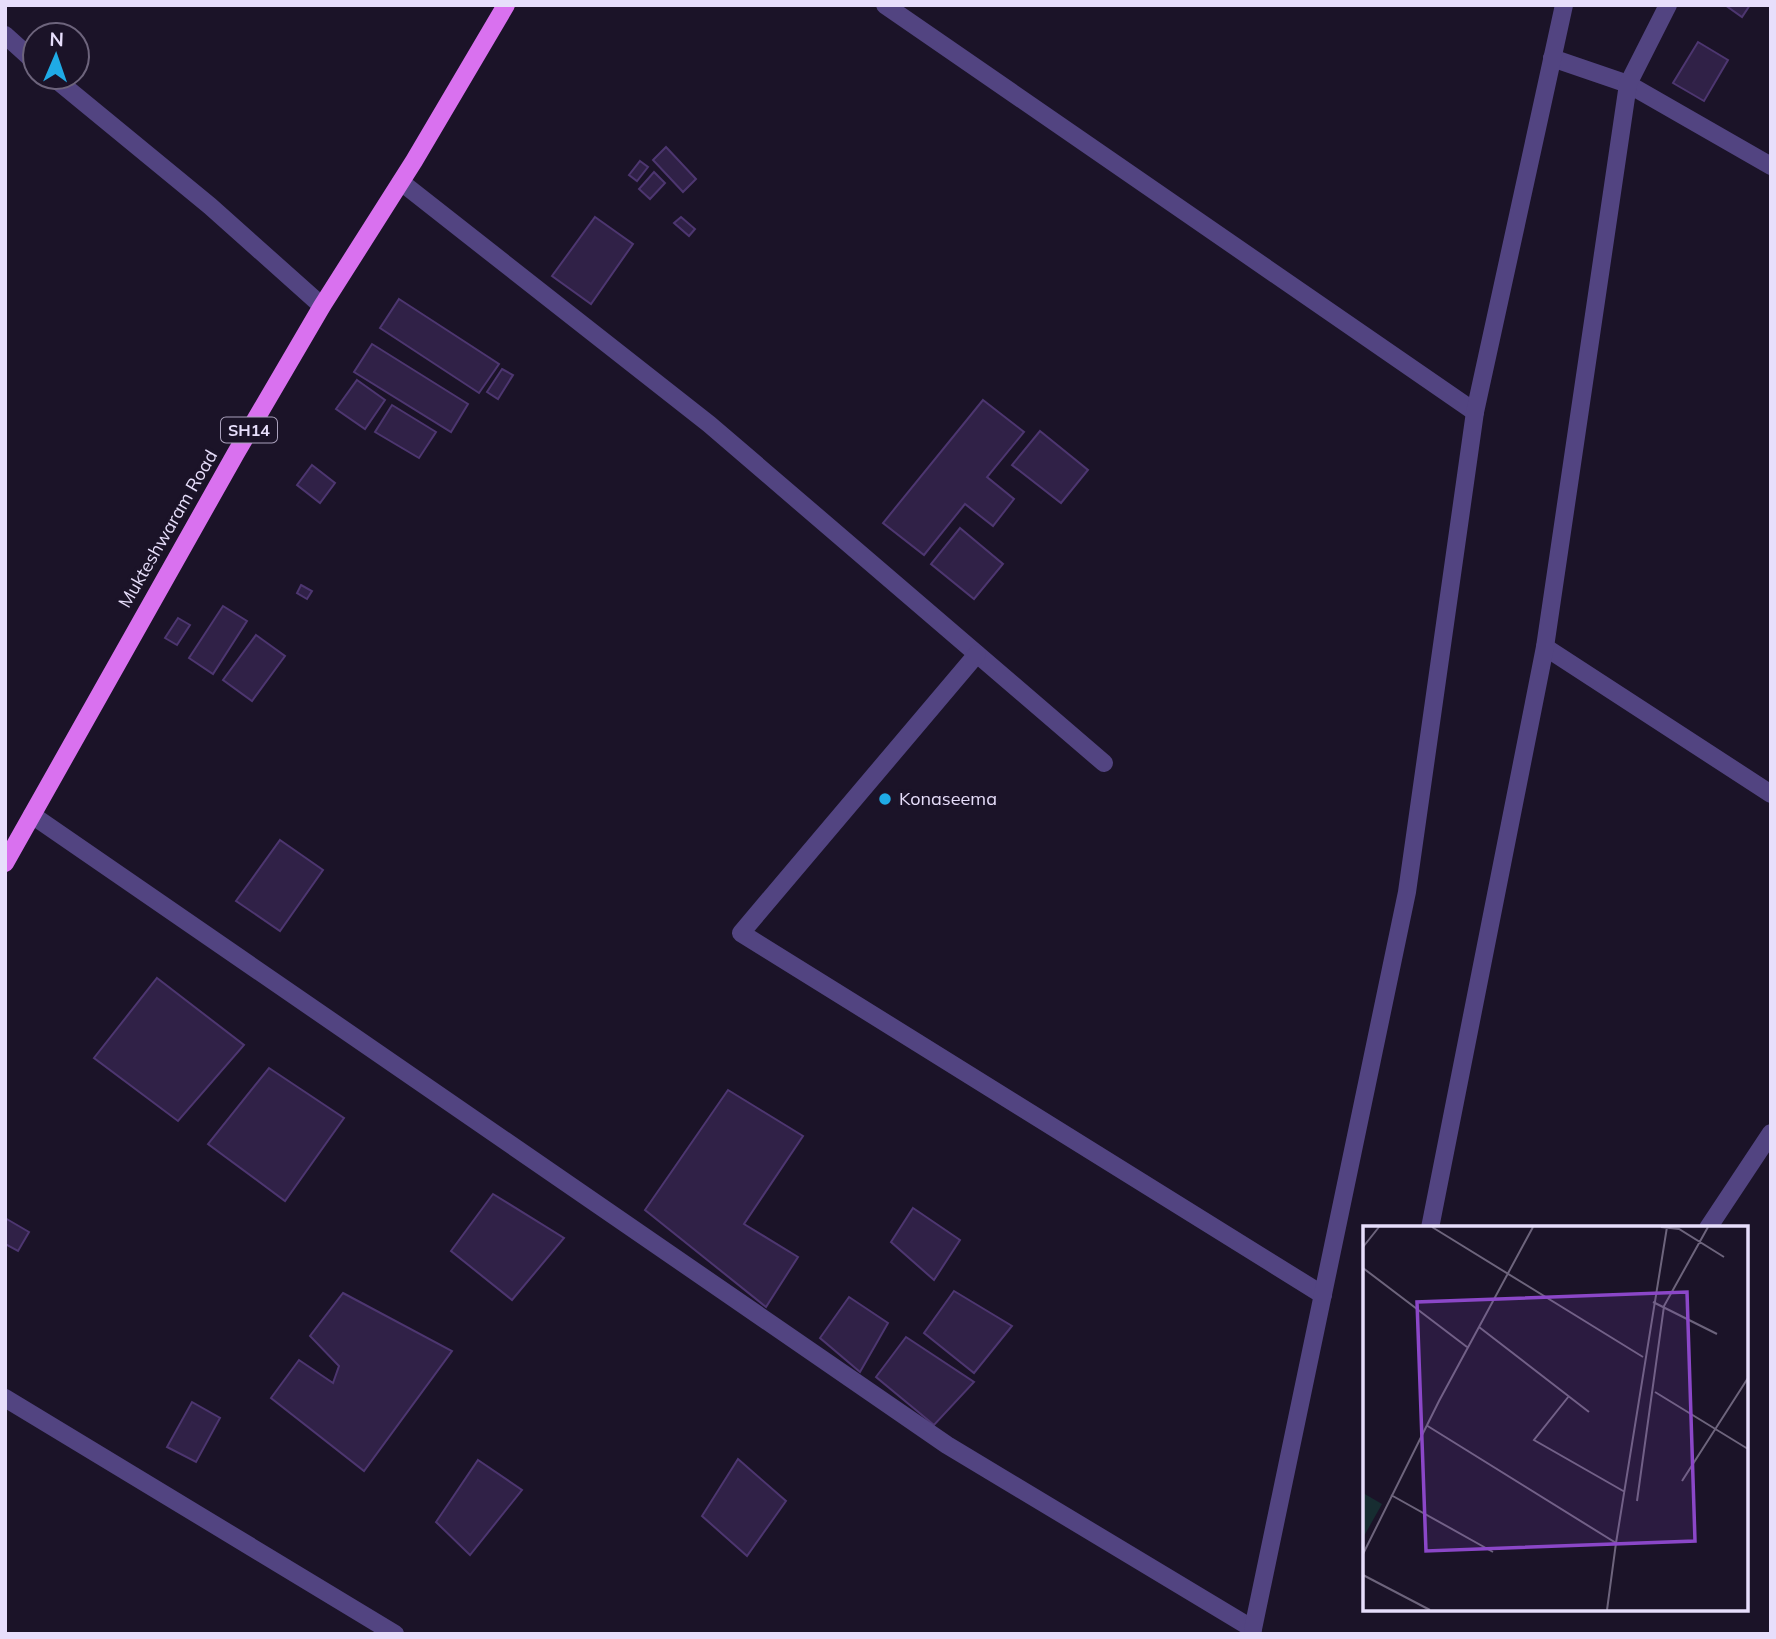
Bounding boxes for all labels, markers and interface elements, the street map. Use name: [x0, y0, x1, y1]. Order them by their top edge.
north arrow: [21, 21, 91, 91]
text: N: [49, 27, 64, 51]
road number: SH14: [221, 418, 277, 442]
street label: Mukteshwaram Road: [113, 446, 222, 612]
place label: Konaseema: [899, 787, 997, 810]
marker: Konaseema: [877, 791, 893, 807]
inset map: [1363, 1226, 1748, 1611]

